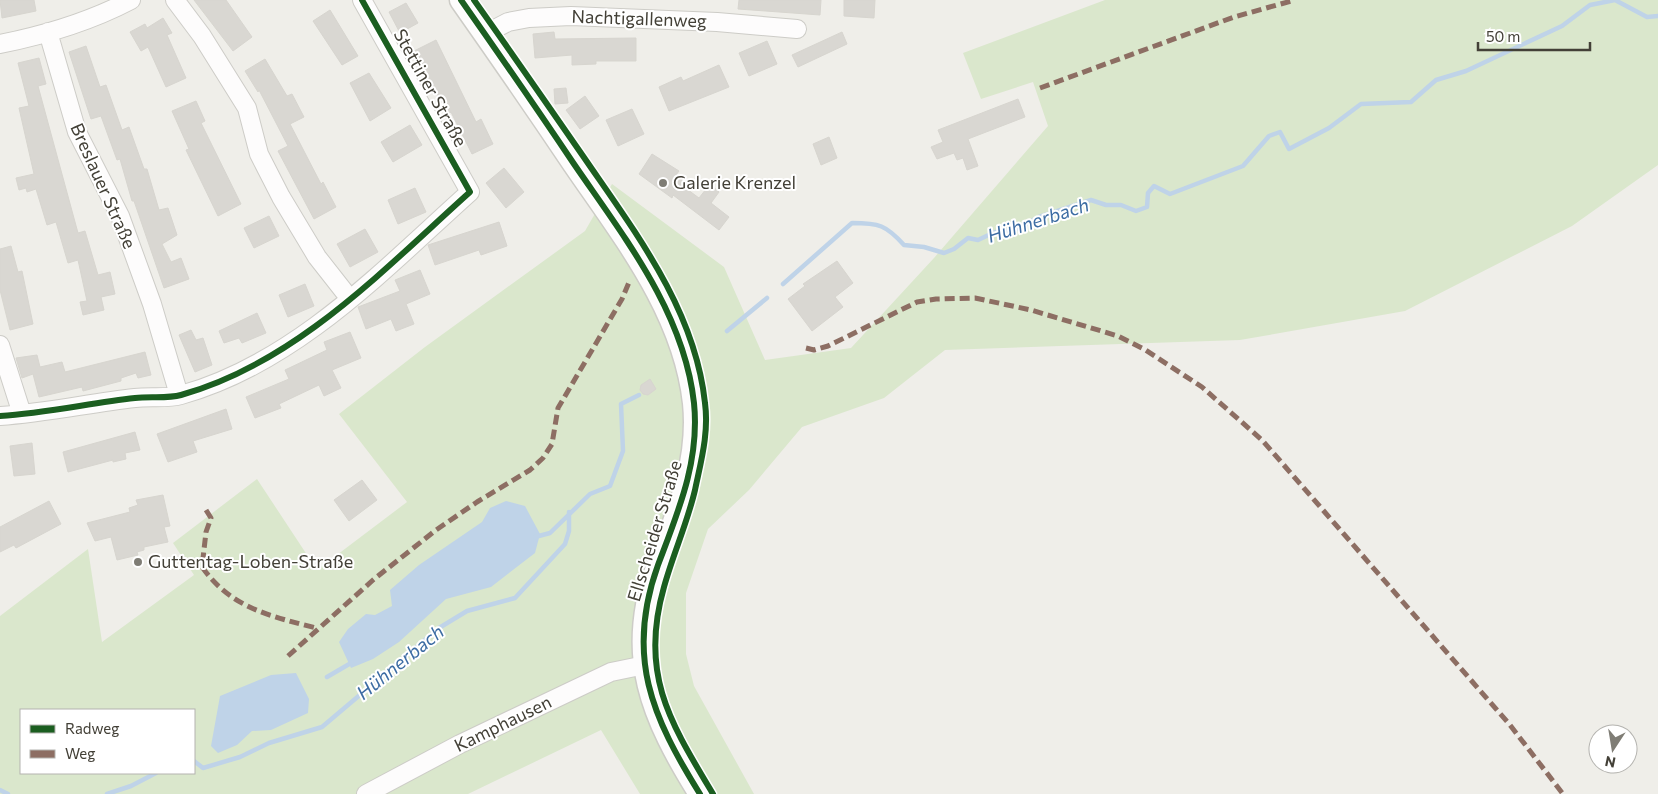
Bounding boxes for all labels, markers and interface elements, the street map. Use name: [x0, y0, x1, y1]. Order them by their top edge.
street label: Nachtigallenweg: [571, 5, 707, 31]
scale bar: [1478, 20, 1590, 52]
street label: Stettiner Straße: [389, 25, 472, 150]
text: 50 m: [1486, 27, 1520, 45]
street label: Breslauer Straße: [66, 119, 141, 252]
place label: Galerie Krenzel: [673, 171, 796, 193]
marker: Galerie Krenzel: [657, 177, 669, 189]
water label: Hühnerbach: [984, 192, 1092, 247]
street label: Ellscheider Straße: [622, 457, 686, 604]
place label: Guttentag-Loben-Straße: [148, 550, 353, 572]
marker: Guttentag-Loben-Straße: [132, 556, 144, 568]
water label: Hühnerbach: [351, 619, 448, 704]
street label: Kamphausen: [450, 690, 555, 756]
legend: [20, 709, 195, 774]
text: Radweg: [65, 719, 119, 737]
north arrow: [1588, 724, 1638, 774]
text: Weg: [65, 744, 95, 762]
text: N: [1603, 753, 1617, 772]

